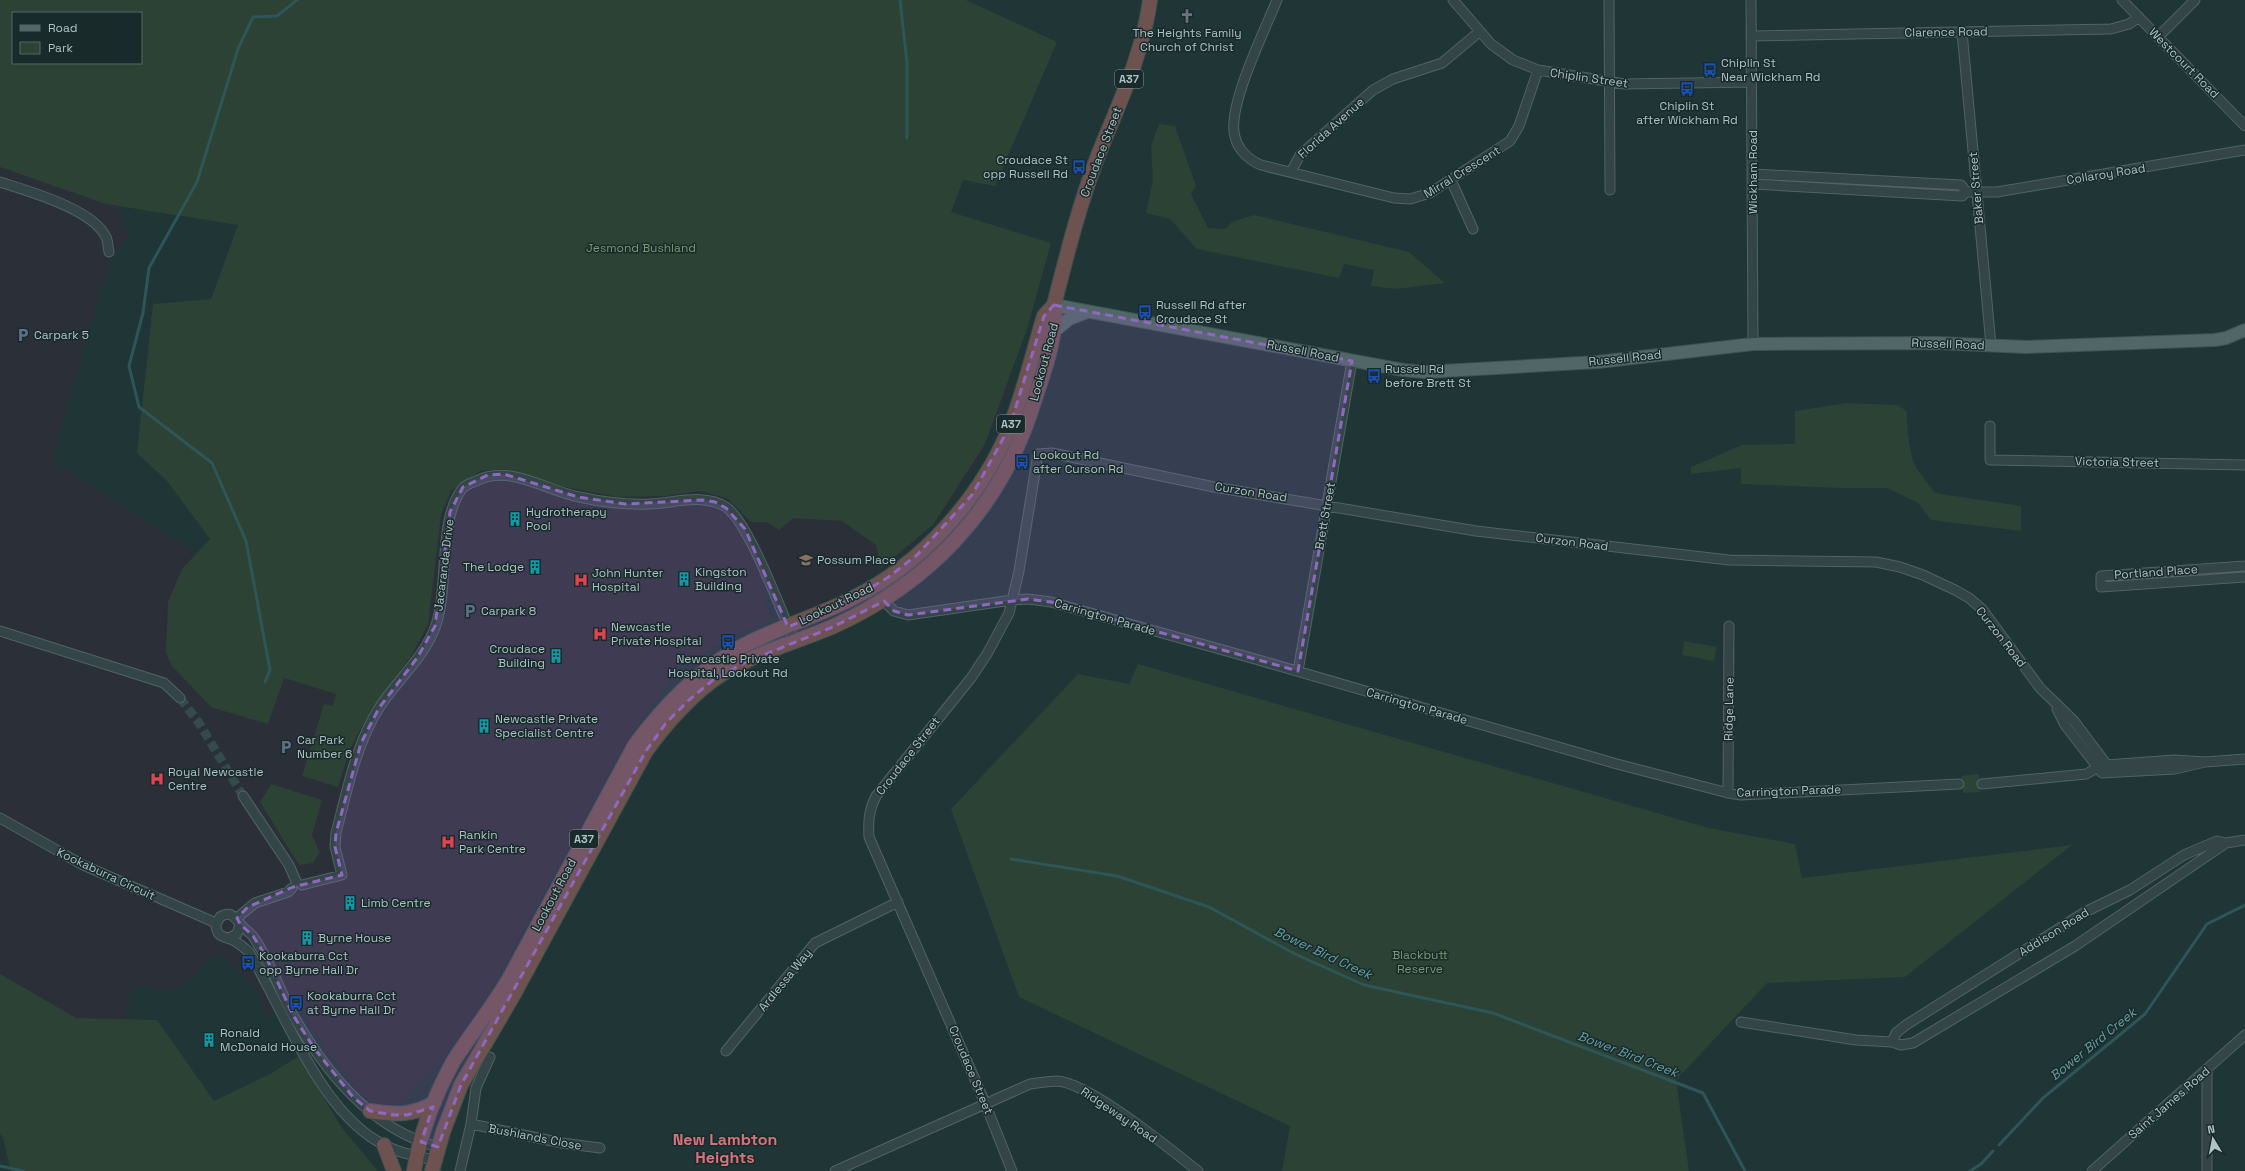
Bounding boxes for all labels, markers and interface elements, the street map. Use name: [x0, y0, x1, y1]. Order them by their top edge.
church icon: The Heights Family Church of Christ: [1179, 8, 1195, 24]
legend: [12, 12, 142, 64]
text: Road: [48, 20, 77, 36]
street label: Clarence Road: [1904, 23, 1988, 41]
street label: Westcourt Road: [2145, 24, 2223, 102]
place label: The Heights Family Church of Christ: [1132, 25, 1242, 55]
text: Park: [48, 40, 73, 56]
place label: Chiplin St Near Wickham Rd: [1721, 55, 1821, 85]
bus stop icon: Chiplin St Near Wickham Rd: [1702, 62, 1718, 78]
street label: Chiplin Street: [1549, 65, 1629, 91]
road number: A37: [1115, 70, 1143, 88]
bus stop icon: Chiplin St after Wickham Rd: [1679, 81, 1695, 97]
street label: Florida Avenue: [1294, 94, 1368, 162]
place label: Chiplin St after Wickham Rd: [1636, 98, 1738, 128]
street label: Croudace Street: [1076, 105, 1126, 199]
street label: Wickham Road: [1745, 130, 1761, 214]
street label: Mirral Crescent: [1421, 142, 1503, 202]
street label: Baker Street: [1965, 151, 1987, 225]
place label: Croudace St opp Russell Rd: [983, 152, 1068, 182]
bus stop icon: Croudace St opp Russell Rd: [1071, 159, 1087, 175]
street label: Collaroy Road: [2065, 160, 2147, 188]
park label: Jesmond Bushland: [586, 240, 696, 256]
place label: Russell Rd after Croudace St: [1156, 297, 1247, 327]
bus stop icon: Russell Rd after Croudace St: [1137, 304, 1153, 320]
street label: Lookout Road: [1026, 321, 1062, 403]
parking icon: Carpark 5: [15, 327, 31, 343]
place label: Carpark 5: [34, 327, 89, 343]
street label: Russell Road: [1911, 335, 1985, 353]
street label: Russell Road: [1266, 336, 1340, 366]
street label: Russell Road: [1588, 346, 1662, 370]
place label: Russell Rd before Brett St: [1385, 361, 1471, 391]
bus stop icon: Russell Rd before Brett St: [1366, 368, 1382, 384]
road number: A37: [997, 415, 1025, 433]
place label: Lookout Rd after Curson Rd: [1033, 447, 1124, 477]
street label: Victoria Street: [2075, 453, 2159, 471]
bus stop icon: Lookout Rd after Curson Rd: [1014, 454, 1030, 470]
street label: Curzon Road: [1214, 478, 1288, 506]
street label: Brett Street: [1311, 481, 1339, 551]
place label: Hydrotherapy Pool: [526, 504, 607, 534]
building icon: Hydrotherapy Pool: [507, 511, 523, 527]
street label: Jacaranda Drive: [430, 518, 458, 612]
street label: Curzon Road: [1535, 530, 1609, 554]
school or university icon: Possum Place: [798, 552, 814, 568]
place label: Possum Place: [817, 552, 896, 568]
place label: The Lodge: [463, 559, 524, 575]
building icon: The Lodge: [527, 559, 543, 575]
street label: Portland Place: [2114, 561, 2198, 583]
place label: Kingston Building: [695, 564, 747, 594]
place label: John Hunter Hospital: [592, 565, 664, 595]
building icon: Kingston Building: [676, 571, 692, 587]
hospital icon: John Hunter Hospital: [573, 572, 589, 588]
street label: Lookout Road: [796, 579, 876, 629]
street label: Carrington Parade: [1052, 595, 1158, 639]
parking icon: Carpark 8: [462, 603, 478, 619]
place label: Carpark 8: [481, 603, 536, 619]
street label: Curzon Road: [1972, 603, 2030, 671]
place label: Newcastle Private Hospital: [611, 619, 702, 649]
hospital icon: Newcastle Private Hospital: [592, 626, 608, 642]
bus stop icon: Newcastle Private Hospital, Lookout Rd: [720, 634, 736, 650]
place label: Croudace Building: [489, 641, 545, 671]
building icon: Croudace Building: [548, 648, 564, 664]
place label: Newcastle Private Hospital, Lookout Rd: [668, 651, 788, 681]
street label: Ridge Lane: [1720, 677, 1738, 741]
street label: Carrington Parade: [1364, 684, 1470, 728]
place label: Newcastle Private Specialist Centre: [495, 711, 598, 741]
street label: Croudace Street: [872, 714, 944, 798]
building icon: Newcastle Private Specialist Centre: [476, 718, 492, 734]
place label: Car Park Number 6: [297, 732, 352, 762]
parking icon: Car Park Number 6: [278, 739, 294, 755]
place label: Royal Newcastle Centre: [168, 764, 263, 794]
hospital icon: Royal Newcastle Centre: [149, 771, 165, 787]
street label: Carrington Parade: [1736, 781, 1842, 801]
place label: Rankin Park Centre: [459, 827, 526, 857]
road number: A37: [570, 830, 598, 848]
hospital icon: Rankin Park Centre: [440, 834, 456, 850]
street label: Kookaburra Circuit: [54, 844, 158, 904]
street label: Lookout Road: [528, 856, 580, 934]
building icon: Limb Centre: [342, 895, 358, 911]
place label: Limb Centre: [361, 895, 431, 911]
street label: Addison Road: [2016, 904, 2092, 960]
water label: Bower Bird Creek: [1271, 923, 1377, 984]
building icon: Byrne House: [299, 930, 315, 946]
place label: Byrne House: [318, 930, 391, 946]
street label: Ardlessa Way: [755, 945, 815, 1015]
park label: Blackbutt Reserve: [1392, 947, 1448, 977]
place label: Kookaburra Cct opp Byrne Hall Dr: [259, 948, 359, 978]
bus stop icon: Kookaburra Cct opp Byrne Hall Dr: [240, 955, 256, 971]
place label: Kookaburra Cct at Byrne Hall Dr: [307, 988, 396, 1018]
bus stop icon: Kookaburra Cct at Byrne Hall Dr: [288, 995, 304, 1011]
water label: Bower Bird Creek: [2046, 1003, 2141, 1084]
street label: Croudace Street: [945, 1023, 997, 1117]
place label: Ronald McDonald House: [220, 1025, 317, 1055]
water label: Bower Bird Creek: [1575, 1027, 1683, 1082]
building icon: Ronald McDonald House: [201, 1032, 217, 1048]
street label: Saint James Road: [2125, 1063, 2213, 1143]
street label: Ridgeway Road: [1078, 1083, 1160, 1147]
north arrow: [2193, 1119, 2233, 1159]
street label: Bushlands Close: [487, 1120, 583, 1154]
text: N: [2206, 1122, 2216, 1137]
district label: New Lambton Heights: [673, 1129, 777, 1168]

